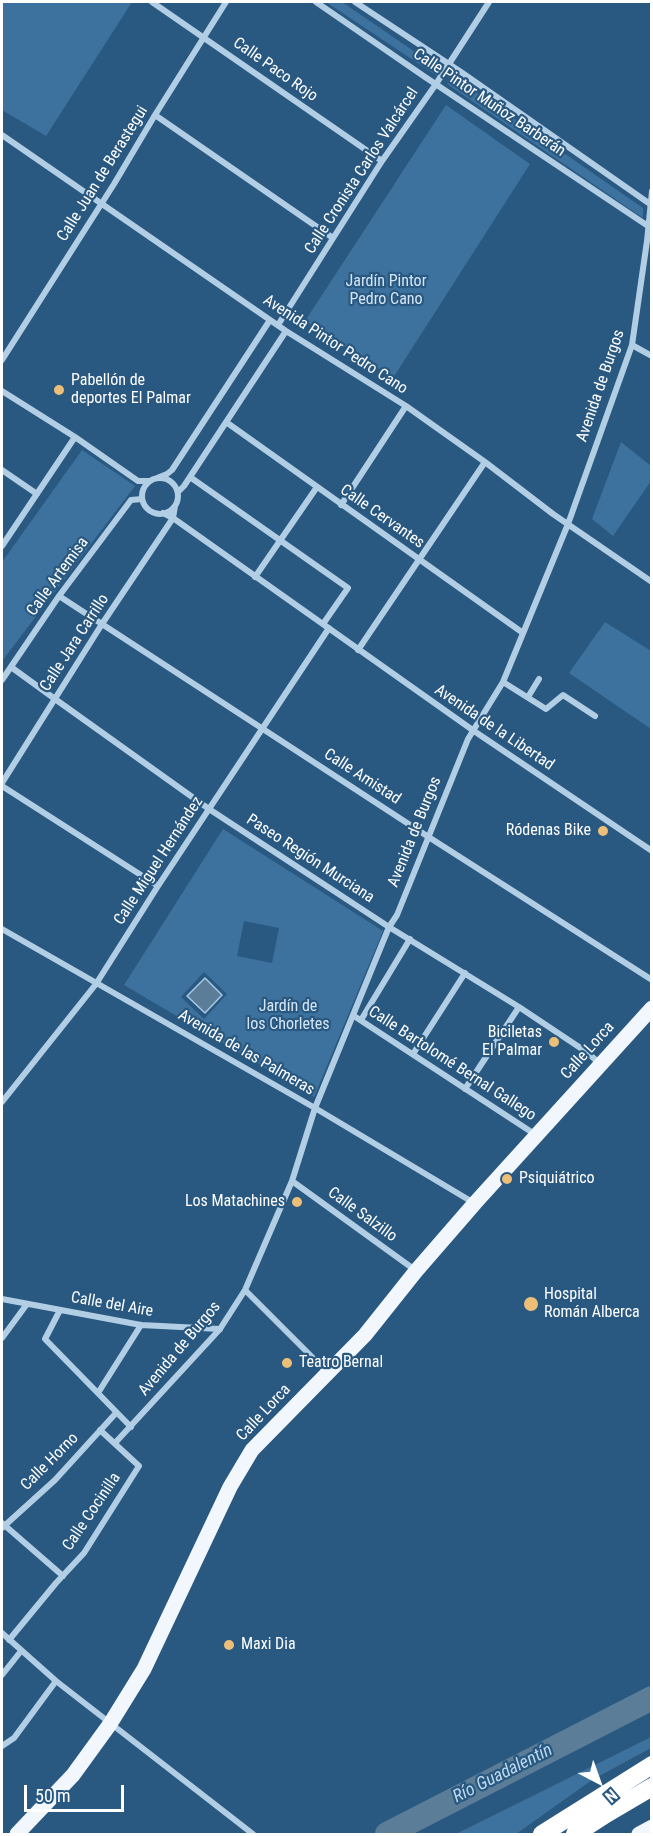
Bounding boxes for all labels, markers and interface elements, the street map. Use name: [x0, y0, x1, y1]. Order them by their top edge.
street label: Calle Paco Rojo: [229, 34, 321, 106]
street label: Calle Pintor Muñoz Barberán: [409, 45, 569, 161]
street label: Calle Cronista Carlos Valcárcel: [301, 84, 423, 258]
street label: Calle Juan de Berastegui: [53, 103, 153, 245]
park label: Jardín Pintor Pedro Cano: [345, 272, 427, 310]
street label: Avenida Pintor Pedro Cano: [259, 291, 411, 399]
street label: Avenida de Burgos: [573, 327, 629, 445]
place label: Pabellón de deportes El Palmar: [71, 371, 191, 409]
marker: Pabellón de deportes El Palmar: [52, 383, 66, 397]
street label: Calle Cervantes: [336, 481, 428, 553]
street label: Calle Artemisa: [23, 534, 93, 620]
street label: Calle Jara Carrillo: [36, 591, 114, 695]
street label: Avenida de la Libertad: [431, 681, 557, 775]
street label: Calle Amistad: [320, 745, 404, 809]
street label: Avenida de Burgos: [384, 774, 446, 890]
street label: Calle Miguel Hernández: [110, 793, 208, 929]
street label: Paseo Región Murciana: [242, 810, 378, 908]
place label: Ródenas Bike: [506, 821, 591, 841]
marker: Ródenas Bike: [596, 824, 610, 838]
park label: Jardín de los Chorletes: [246, 997, 330, 1035]
street label: Calle Bartolomé Bernal Gallego: [364, 1003, 540, 1125]
street label: Avenida de las Palmeras: [174, 1006, 318, 1100]
street label: Calle Lorca: [557, 1018, 619, 1084]
place label: Biciletas El Palmar: [482, 1023, 542, 1061]
marker: Biciletas El Palmar: [547, 1035, 561, 1049]
place label: Psiquiátrico: [519, 1169, 595, 1189]
marker: Psiquiátrico: [500, 1172, 514, 1186]
street label: Calle Salzillo: [324, 1183, 400, 1247]
place label: Los Matachines: [185, 1192, 285, 1212]
marker: Los Matachines: [290, 1195, 304, 1209]
place label: Hospital Román Alberca: [544, 1285, 640, 1323]
street label: Calle del Aire: [69, 1288, 155, 1322]
marker: Hospital Román Alberca: [522, 1295, 540, 1313]
street label: Avenida de Burgos: [135, 1298, 225, 1400]
place label: Teatro Bernal: [299, 1353, 383, 1373]
marker: Teatro Bernal: [280, 1356, 294, 1370]
street label: Calle Lorca: [233, 1381, 295, 1445]
street label: Calle Horno: [17, 1429, 83, 1495]
street label: Calle Cocinilla: [59, 1469, 125, 1555]
place label: Maxi Dia: [241, 1635, 296, 1655]
marker: Maxi Dia: [222, 1638, 236, 1652]
water label: Río Guadalentín: [450, 1740, 556, 1808]
north arrow: [569, 1752, 629, 1812]
scale bar: [27, 1773, 128, 1811]
text: 50 m: [35, 1785, 70, 1806]
text: N: [601, 1786, 621, 1806]

